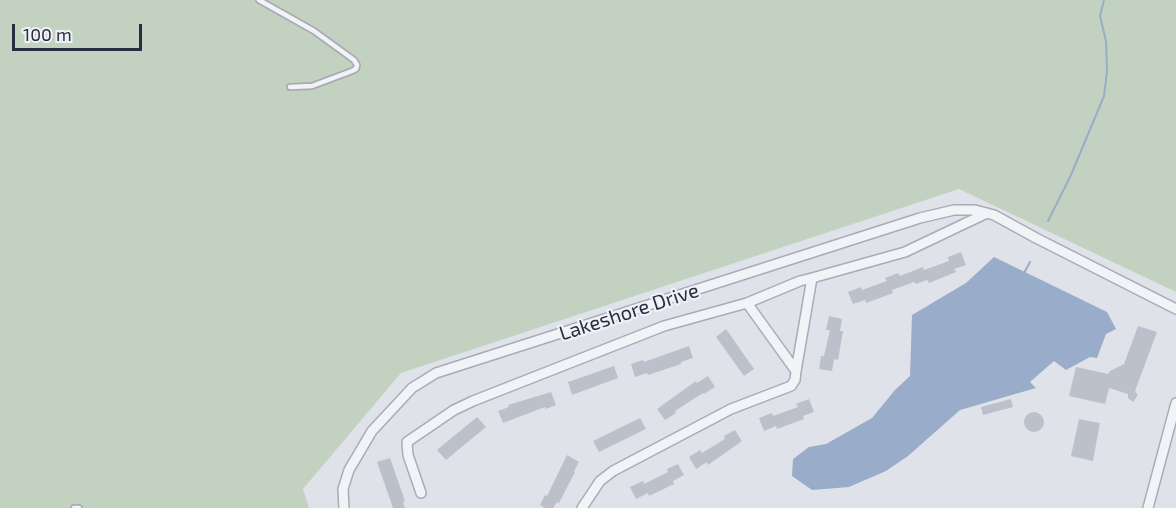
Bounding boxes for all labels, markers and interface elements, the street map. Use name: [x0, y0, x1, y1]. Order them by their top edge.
scale bar: [15, 12, 146, 50]
text: 100 m: [23, 23, 72, 45]
street label: Lakeshore Drive: [556, 278, 702, 346]

